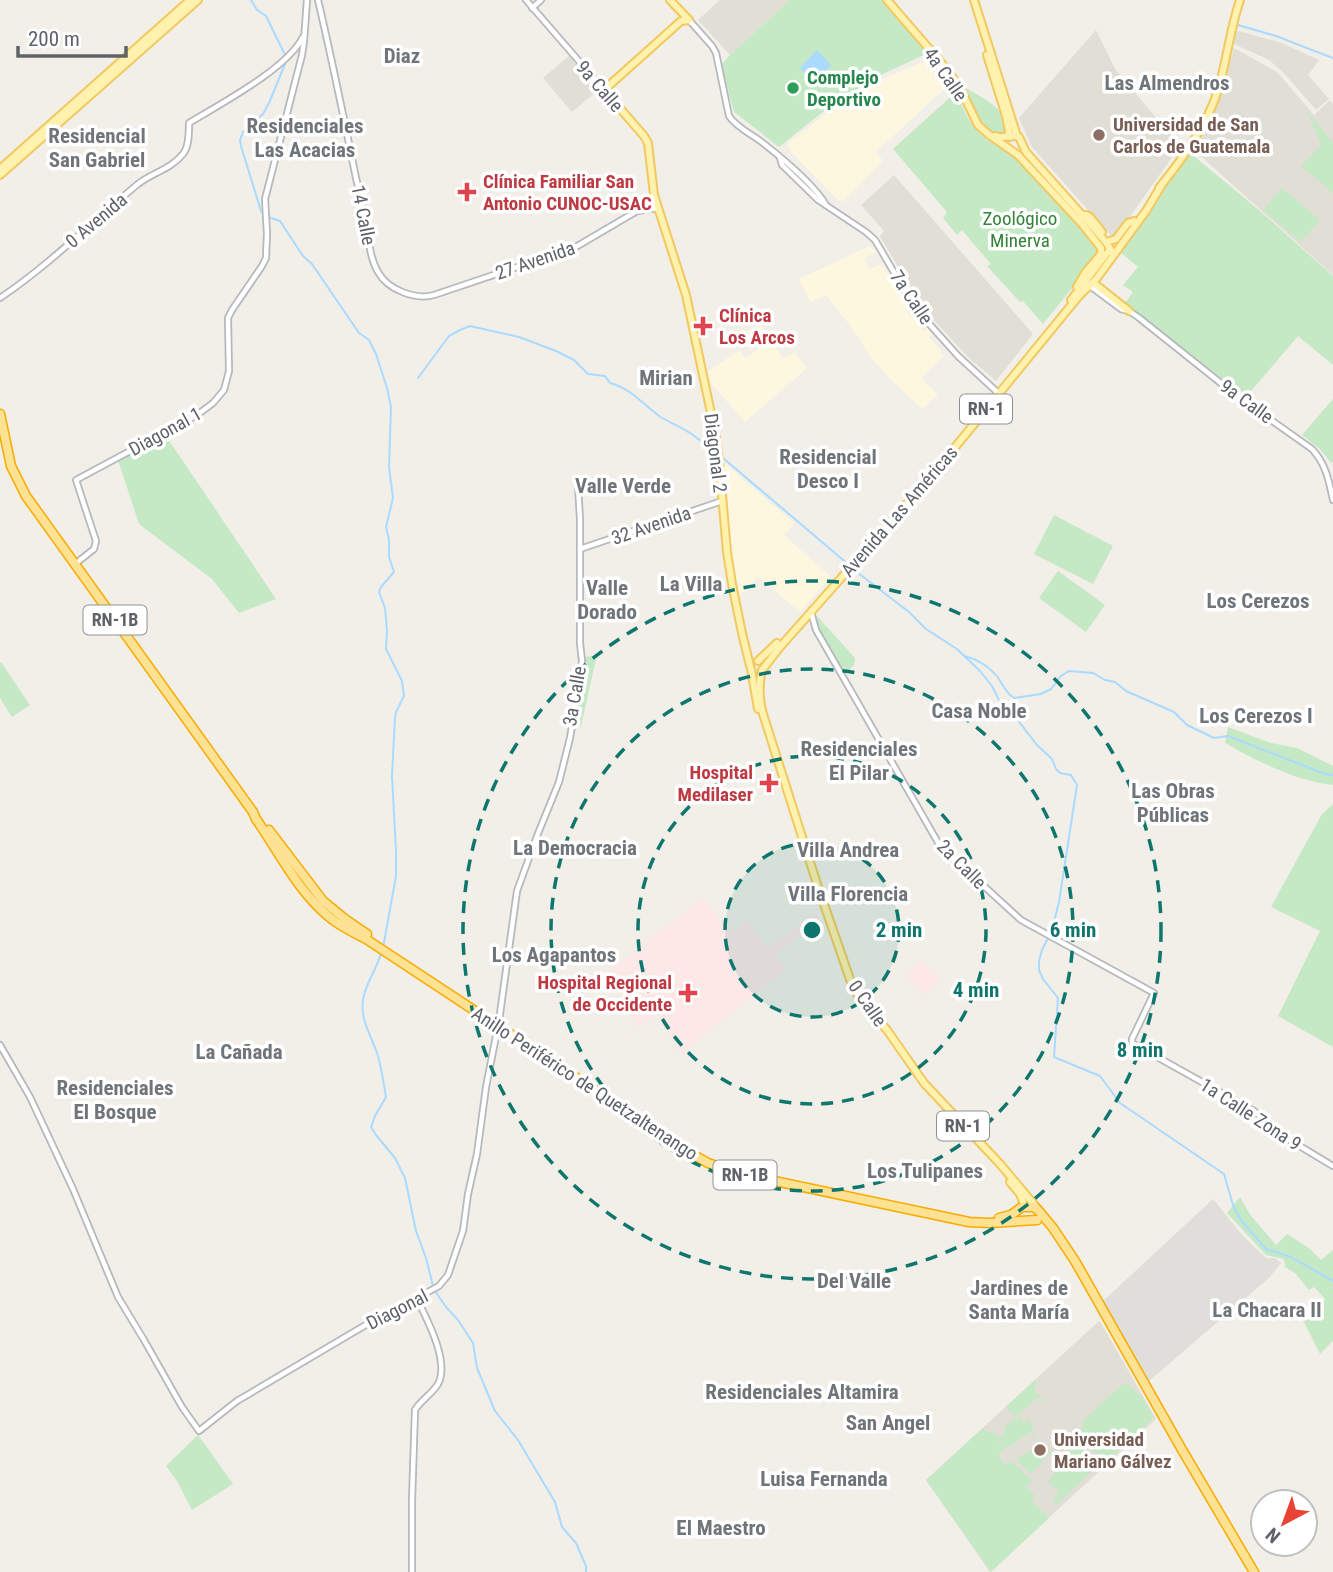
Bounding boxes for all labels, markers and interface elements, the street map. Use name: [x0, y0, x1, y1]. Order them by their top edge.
scale bar: [18, 14, 126, 58]
text: 200 m: [28, 27, 80, 51]
street label: 4a Calle: [919, 43, 972, 106]
district label: Diaz: [384, 44, 420, 68]
street label: 9a Calle: [571, 56, 628, 117]
place label: Complejo Deportivo: [807, 66, 881, 111]
district label: Las Almendros: [1104, 71, 1230, 95]
marker: Complejo Deportivo: [785, 80, 801, 96]
place label: Universidad de San Carlos de Guatemala: [1113, 113, 1270, 158]
district label: Residenciales Las Acacias: [246, 114, 364, 162]
district label: Residencial San Gabriel: [48, 124, 146, 172]
marker: Universidad de San Carlos de Guatemala: [1091, 127, 1107, 143]
place label: Clínica Familiar San Antonio CUNOC-USAC: [483, 170, 652, 215]
marker: Clínica Familiar San Antonio CUNOC-USAC: [457, 182, 477, 202]
street label: 14 Calle: [346, 183, 381, 247]
street label: 0 Avenida: [61, 188, 132, 253]
park label: Zoológico Minerva: [983, 207, 1057, 252]
street label: 27 Avenida: [492, 236, 578, 285]
street label: 7a Calle: [885, 266, 938, 329]
place label: Clínica Los Arcos: [719, 304, 795, 349]
marker: Clínica Los Arcos: [693, 316, 713, 336]
district label: Mirian: [639, 366, 693, 390]
street label: 9a Calle: [1216, 374, 1278, 428]
road number: RN-1: [960, 394, 1012, 424]
street label: Diagonal 1: [125, 402, 206, 461]
street label: Diagonal 2: [699, 412, 732, 494]
street label: Avenida Las Américas: [836, 441, 962, 581]
district label: Residencial Desco I: [779, 445, 877, 493]
district label: Valle Verde: [575, 474, 671, 498]
street label: 32 Avenida: [608, 501, 694, 550]
district label: La Villa: [660, 572, 722, 596]
district label: Valle Dorado: [577, 576, 637, 624]
district label: Los Cerezos: [1206, 589, 1310, 613]
road number: RN-1B: [83, 606, 146, 634]
street label: 3a Calle: [558, 664, 591, 728]
district label: Casa Noble: [931, 699, 1027, 723]
district label: Los Cerezos I: [1199, 704, 1313, 728]
district label: Residenciales El Pilar: [800, 737, 918, 785]
place label: Hospital Medilaser: [678, 761, 753, 806]
marker: Hospital Medilaser: [759, 773, 779, 793]
district label: Las Obras Públicas: [1131, 779, 1215, 827]
street label: 2a Calle: [932, 835, 991, 894]
district label: La Democracia: [513, 836, 637, 860]
district label: Villa Andrea: [797, 838, 899, 862]
district label: Villa Florencia: [788, 882, 908, 906]
centre of rings: [800, 918, 824, 942]
text: 2 min: [876, 918, 922, 942]
text: 6 min: [1050, 918, 1096, 942]
district label: Los Agapantos: [492, 943, 616, 967]
place label: Hospital Regional de Occidente: [538, 971, 672, 1016]
street label: 0 Calle: [843, 976, 892, 1031]
text: 4 min: [953, 978, 999, 1002]
marker: Hospital Regional de Occidente: [678, 983, 698, 1003]
street label: Anillo Periférico de Quetzaltenango: [467, 1002, 702, 1165]
text: 8 min: [1117, 1038, 1163, 1062]
district label: La Cañada: [195, 1040, 283, 1064]
street label: 1a Calle Zona 9: [1196, 1073, 1306, 1156]
district label: Residenciales El Bosque: [56, 1076, 174, 1124]
road number: RN-1: [937, 1112, 989, 1140]
district label: Los Tulipanes: [867, 1159, 983, 1183]
road number: RN-1B: [714, 1160, 776, 1190]
district label: Del Valle: [817, 1269, 891, 1293]
district label: Jardines de Santa María: [969, 1276, 1070, 1324]
street label: Diagonal: [363, 1284, 432, 1335]
district label: La Chacara II: [1212, 1298, 1322, 1322]
district label: Residenciales Altamira: [705, 1380, 899, 1404]
district label: San Angel: [846, 1411, 930, 1435]
place label: Universidad Mariano Gálvez: [1054, 1428, 1172, 1473]
marker: Universidad Mariano Gálvez: [1032, 1442, 1048, 1458]
district label: Luisa Fernanda: [760, 1467, 888, 1491]
north arrow: [1249, 1488, 1319, 1558]
district label: El Maestro: [676, 1516, 766, 1540]
text: N: [1261, 1523, 1285, 1548]

